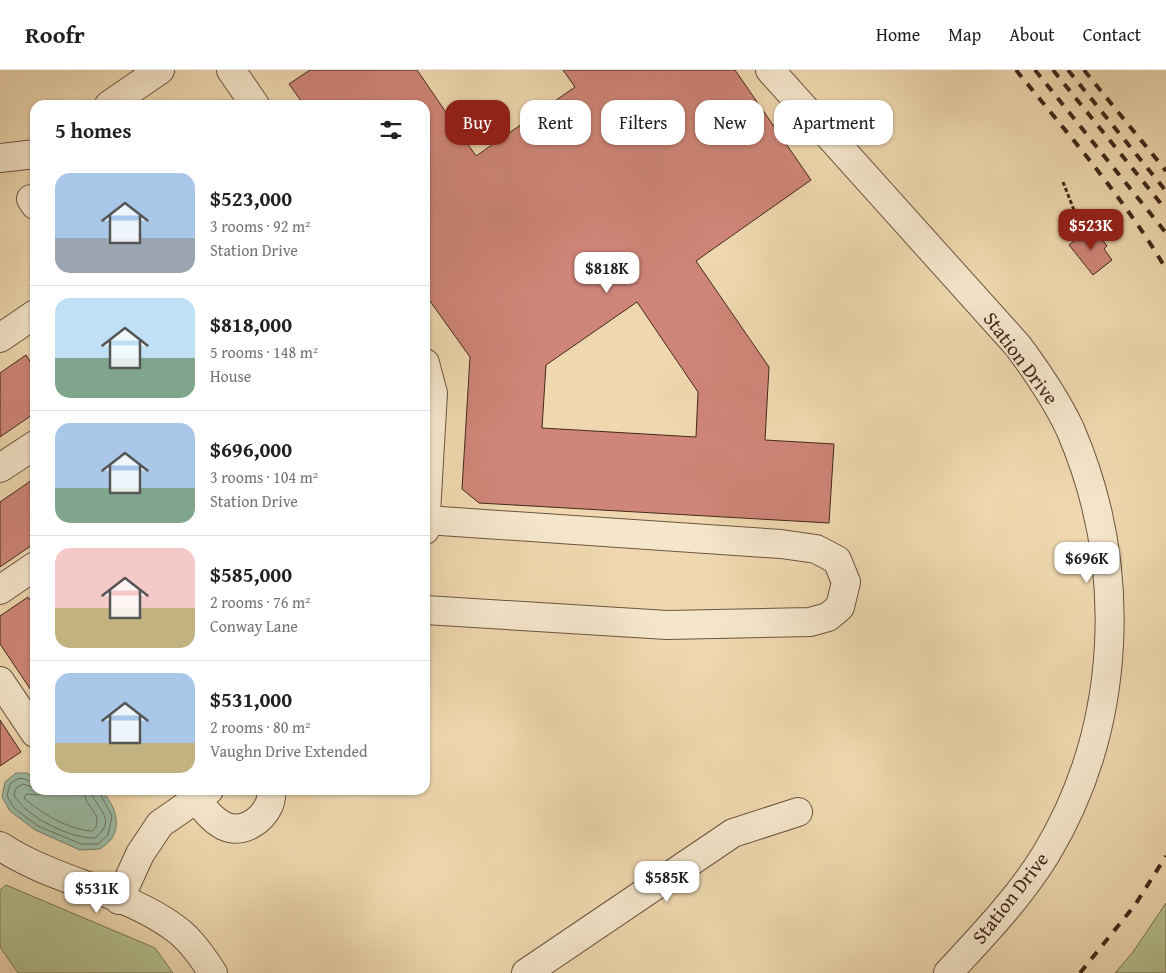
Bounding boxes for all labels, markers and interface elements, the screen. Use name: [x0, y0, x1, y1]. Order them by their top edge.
text: Roofr: [25, 17, 85, 52]
text: Home: [876, 21, 920, 48]
text: Map: [948, 21, 981, 48]
text: About: [1009, 21, 1055, 48]
text: Contact: [1083, 21, 1141, 48]
chip: Buy: [445, 100, 510, 145]
chip: Rent: [520, 100, 591, 145]
chip: Filters: [601, 100, 685, 145]
chip: New: [695, 100, 764, 145]
chip: Apartment: [774, 100, 893, 145]
text: 5 homes: [55, 115, 131, 146]
icon: filters: [377, 116, 405, 144]
text: $523,000: [210, 183, 292, 214]
icon: home: [95, 193, 155, 253]
pin: $523K: [1056, 208, 1126, 251]
text: $523K: [1069, 213, 1113, 237]
text: 3 rooms · 92 m²: [210, 214, 310, 238]
text: Station Drive: [210, 238, 298, 262]
pin: $818K: [572, 252, 642, 294]
text: $818K: [585, 256, 629, 280]
street label: Station Drive: [977, 305, 1066, 410]
text: $818,000: [210, 309, 292, 340]
icon: home: [95, 318, 155, 378]
text: 5 rooms · 148 m²: [210, 340, 318, 364]
text: House: [210, 364, 251, 388]
text: $696,000: [210, 434, 292, 465]
icon: home: [95, 443, 155, 503]
text: 3 rooms · 104 m²: [210, 465, 318, 489]
text: Station Drive: [210, 489, 298, 513]
pin: $696K: [1052, 542, 1122, 584]
text: $696K: [1065, 546, 1109, 570]
text: $585,000: [210, 559, 292, 590]
icon: home: [95, 568, 155, 628]
text: 2 rooms · 76 m²: [210, 590, 310, 614]
text: Conway Lane: [210, 614, 298, 638]
text: $531,000: [210, 684, 292, 715]
icon: home: [95, 693, 155, 753]
text: 2 rooms · 80 m²: [210, 715, 310, 739]
text: Vaughn Drive Extended: [210, 739, 368, 763]
street label: Station Drive: [964, 846, 1055, 950]
pin: $585K: [632, 860, 702, 903]
text: $585K: [645, 865, 689, 889]
pin: $531K: [62, 872, 132, 914]
text: $531K: [75, 876, 119, 900]

